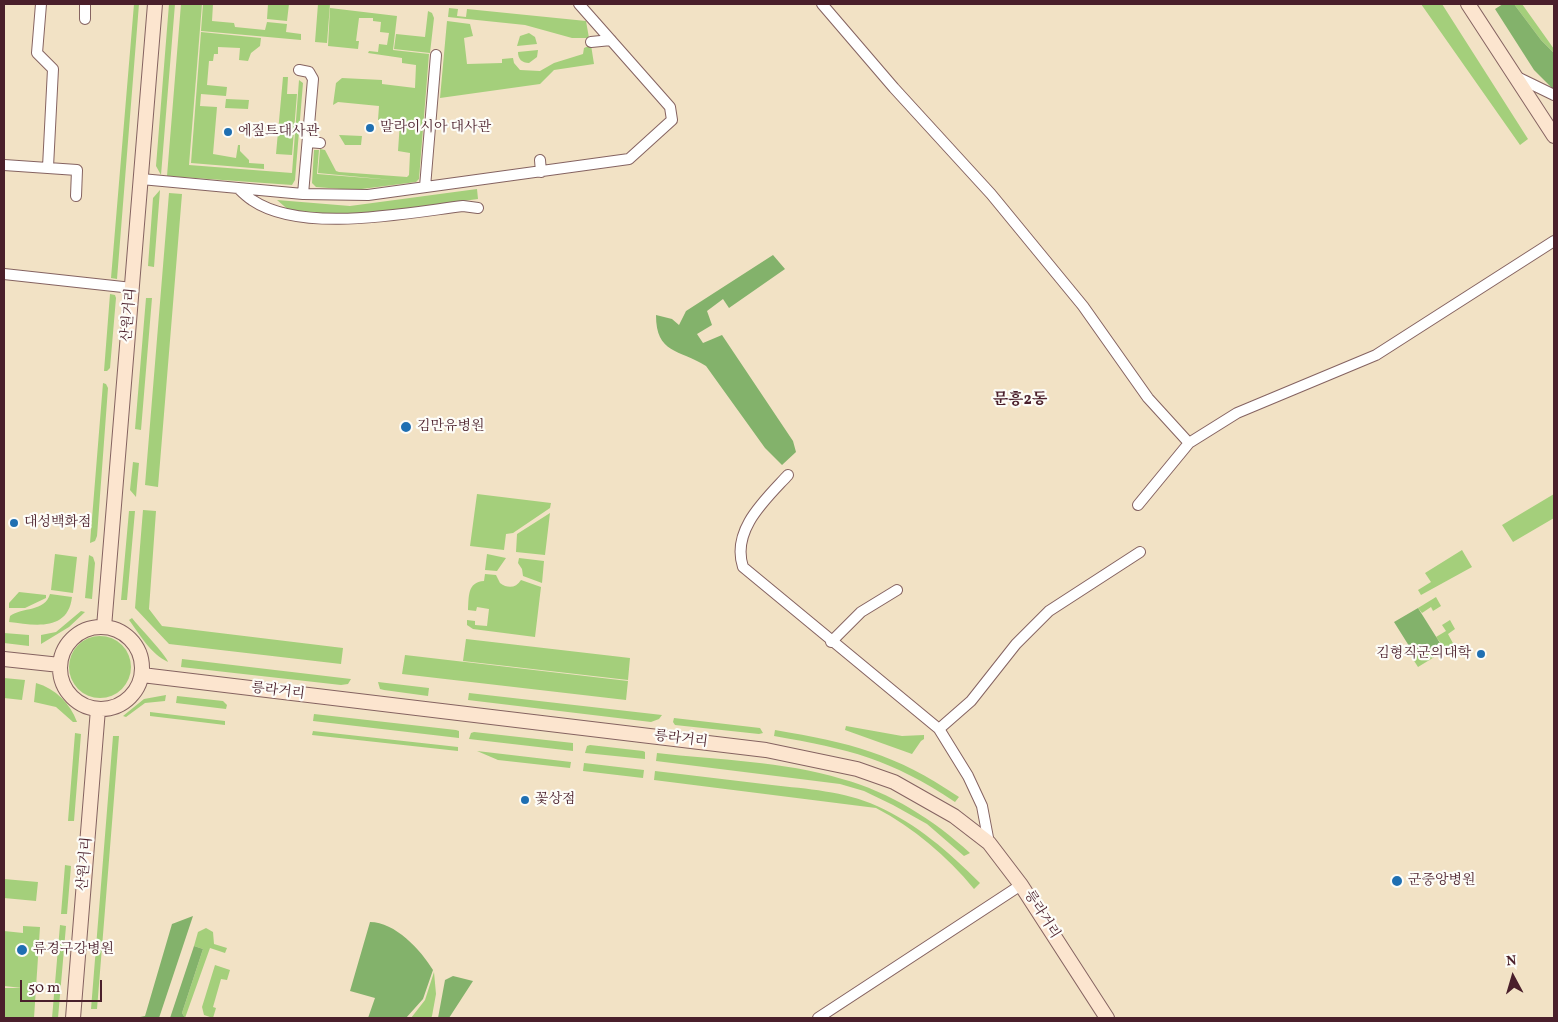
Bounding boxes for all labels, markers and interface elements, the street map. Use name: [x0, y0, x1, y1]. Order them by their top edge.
place label: 말라이시아 대사관: [380, 120, 491, 136]
marker: 말라이시아 대사관: [364, 122, 376, 134]
place label: 에짚트대사관: [238, 124, 319, 140]
marker: 에짚트대사관: [222, 126, 234, 138]
street label: 산원거리: [119, 287, 141, 343]
district label: 문흥2동: [993, 391, 1047, 411]
place label: 김만유병원: [417, 419, 485, 435]
marker: 김만유병원: [399, 420, 413, 434]
place label: 대성백화점: [24, 515, 92, 531]
marker: 대성백화점: [8, 517, 20, 529]
place label: 김형직군의대학: [1376, 646, 1471, 662]
marker: 김형직군의대학: [1475, 648, 1487, 660]
street label: 릉라거리: [250, 680, 306, 704]
street label: 릉라거리: [653, 728, 709, 752]
place label: 꽃상점: [535, 792, 576, 808]
marker: 꽃상점: [519, 794, 531, 806]
street label: 산원거리: [75, 836, 97, 892]
place label: 군중앙병원: [1408, 873, 1476, 889]
marker: 군중앙병원: [1390, 874, 1404, 888]
street label: 릉라거리: [1020, 888, 1062, 942]
place label: 류경구강병원: [33, 942, 114, 958]
marker: 류경구강병원: [15, 943, 29, 957]
north arrow: [1488, 952, 1538, 1002]
text: N: [1505, 952, 1517, 972]
scale bar: [22, 970, 105, 1002]
text: 50 m: [28, 978, 60, 999]

